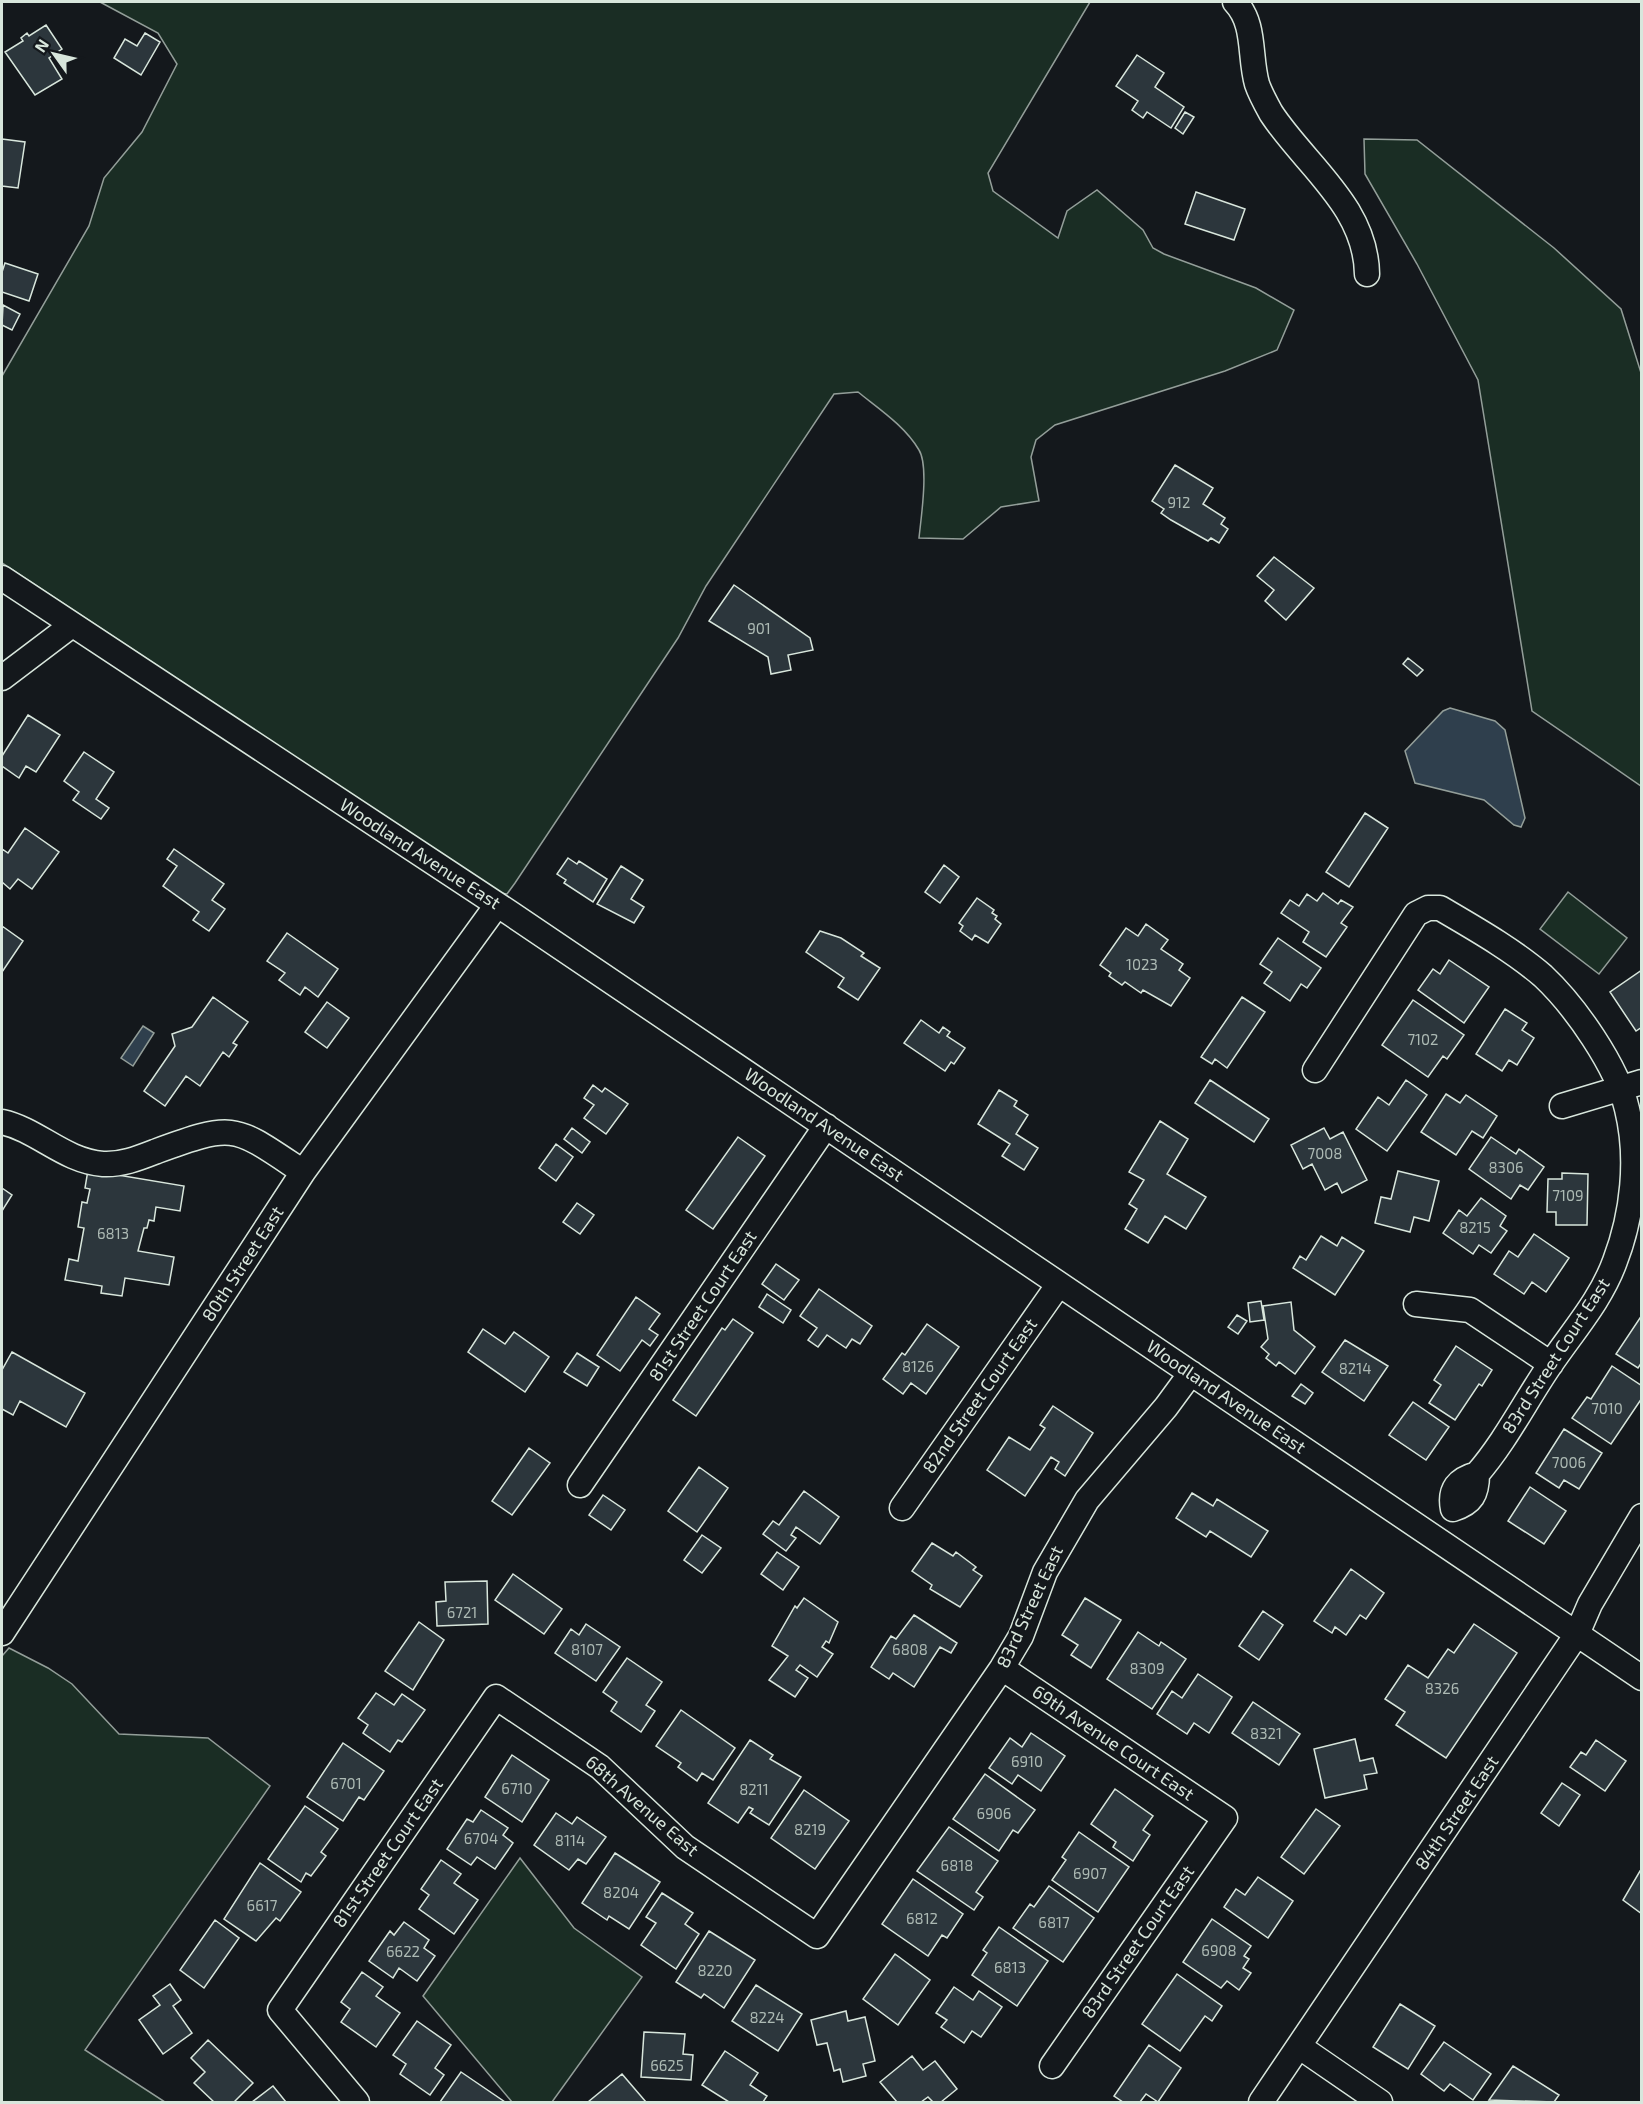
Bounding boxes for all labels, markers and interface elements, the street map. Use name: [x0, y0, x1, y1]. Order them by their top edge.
north arrow: [24, 24, 84, 84]
text: N: [30, 35, 52, 55]
house number: 912: [1168, 493, 1190, 511]
house number: 901: [747, 619, 771, 637]
street label: Woodland Avenue East: [336, 793, 505, 913]
house number: 1023: [1126, 955, 1158, 973]
house number: 7102: [1407, 1030, 1439, 1048]
street label: Woodland Avenue East: [741, 1063, 908, 1186]
house number: 7008: [1308, 1144, 1342, 1162]
house number: 8306: [1488, 1158, 1524, 1176]
house number: 7109: [1552, 1186, 1584, 1204]
street label: 80th Street East: [197, 1202, 288, 1325]
house number: 8215: [1459, 1218, 1491, 1236]
house number: 6813: [97, 1224, 129, 1242]
street label: 81st Street Court East: [644, 1226, 761, 1385]
street label: 83rd Street Court East: [1497, 1273, 1614, 1437]
street label: 82nd Street Court East: [917, 1313, 1041, 1477]
street label: Woodland Avenue East: [1143, 1335, 1310, 1458]
house number: 8126: [902, 1357, 934, 1375]
house number: 8214: [1339, 1359, 1371, 1377]
house number: 7010: [1591, 1399, 1623, 1417]
house number: 7006: [1552, 1453, 1586, 1471]
street label: 83rd Street East: [991, 1542, 1067, 1671]
house number: 6721: [447, 1603, 477, 1621]
house number: 8107: [571, 1640, 603, 1658]
house number: 6808: [892, 1640, 928, 1658]
house number: 8309: [1129, 1659, 1165, 1677]
house number: 8326: [1425, 1679, 1459, 1697]
street label: 69th Avenue Court East: [1028, 1680, 1199, 1805]
house number: 8321: [1250, 1724, 1282, 1742]
street label: 68th Avenue East: [582, 1750, 704, 1860]
street label: 84th Street East: [1410, 1751, 1503, 1874]
house number: 6910: [1011, 1752, 1043, 1770]
street label: 81st Street Court East: [327, 1774, 447, 1931]
house number: 6701: [330, 1774, 362, 1792]
house number: 6710: [501, 1779, 533, 1797]
house number: 8211: [739, 1780, 769, 1798]
house number: 6906: [977, 1804, 1011, 1822]
house number: 8219: [794, 1820, 826, 1838]
house number: 6704: [464, 1829, 498, 1847]
house number: 8114: [555, 1831, 585, 1849]
house number: 6818: [941, 1856, 973, 1874]
street label: 83rd Street Court East: [1076, 1861, 1198, 2022]
house number: 6907: [1073, 1864, 1107, 1882]
house number: 8204: [603, 1883, 639, 1901]
house number: 6617: [247, 1896, 278, 1914]
house number: 6812: [906, 1909, 938, 1927]
house number: 6817: [1038, 1913, 1070, 1931]
house number: 6908: [1201, 1941, 1237, 1959]
house number: 6622: [386, 1942, 420, 1960]
house number: 6813: [994, 1958, 1026, 1976]
house number: 8220: [697, 1961, 733, 1979]
house number: 8224: [749, 2008, 785, 2026]
house number: 6625: [650, 2056, 684, 2074]

